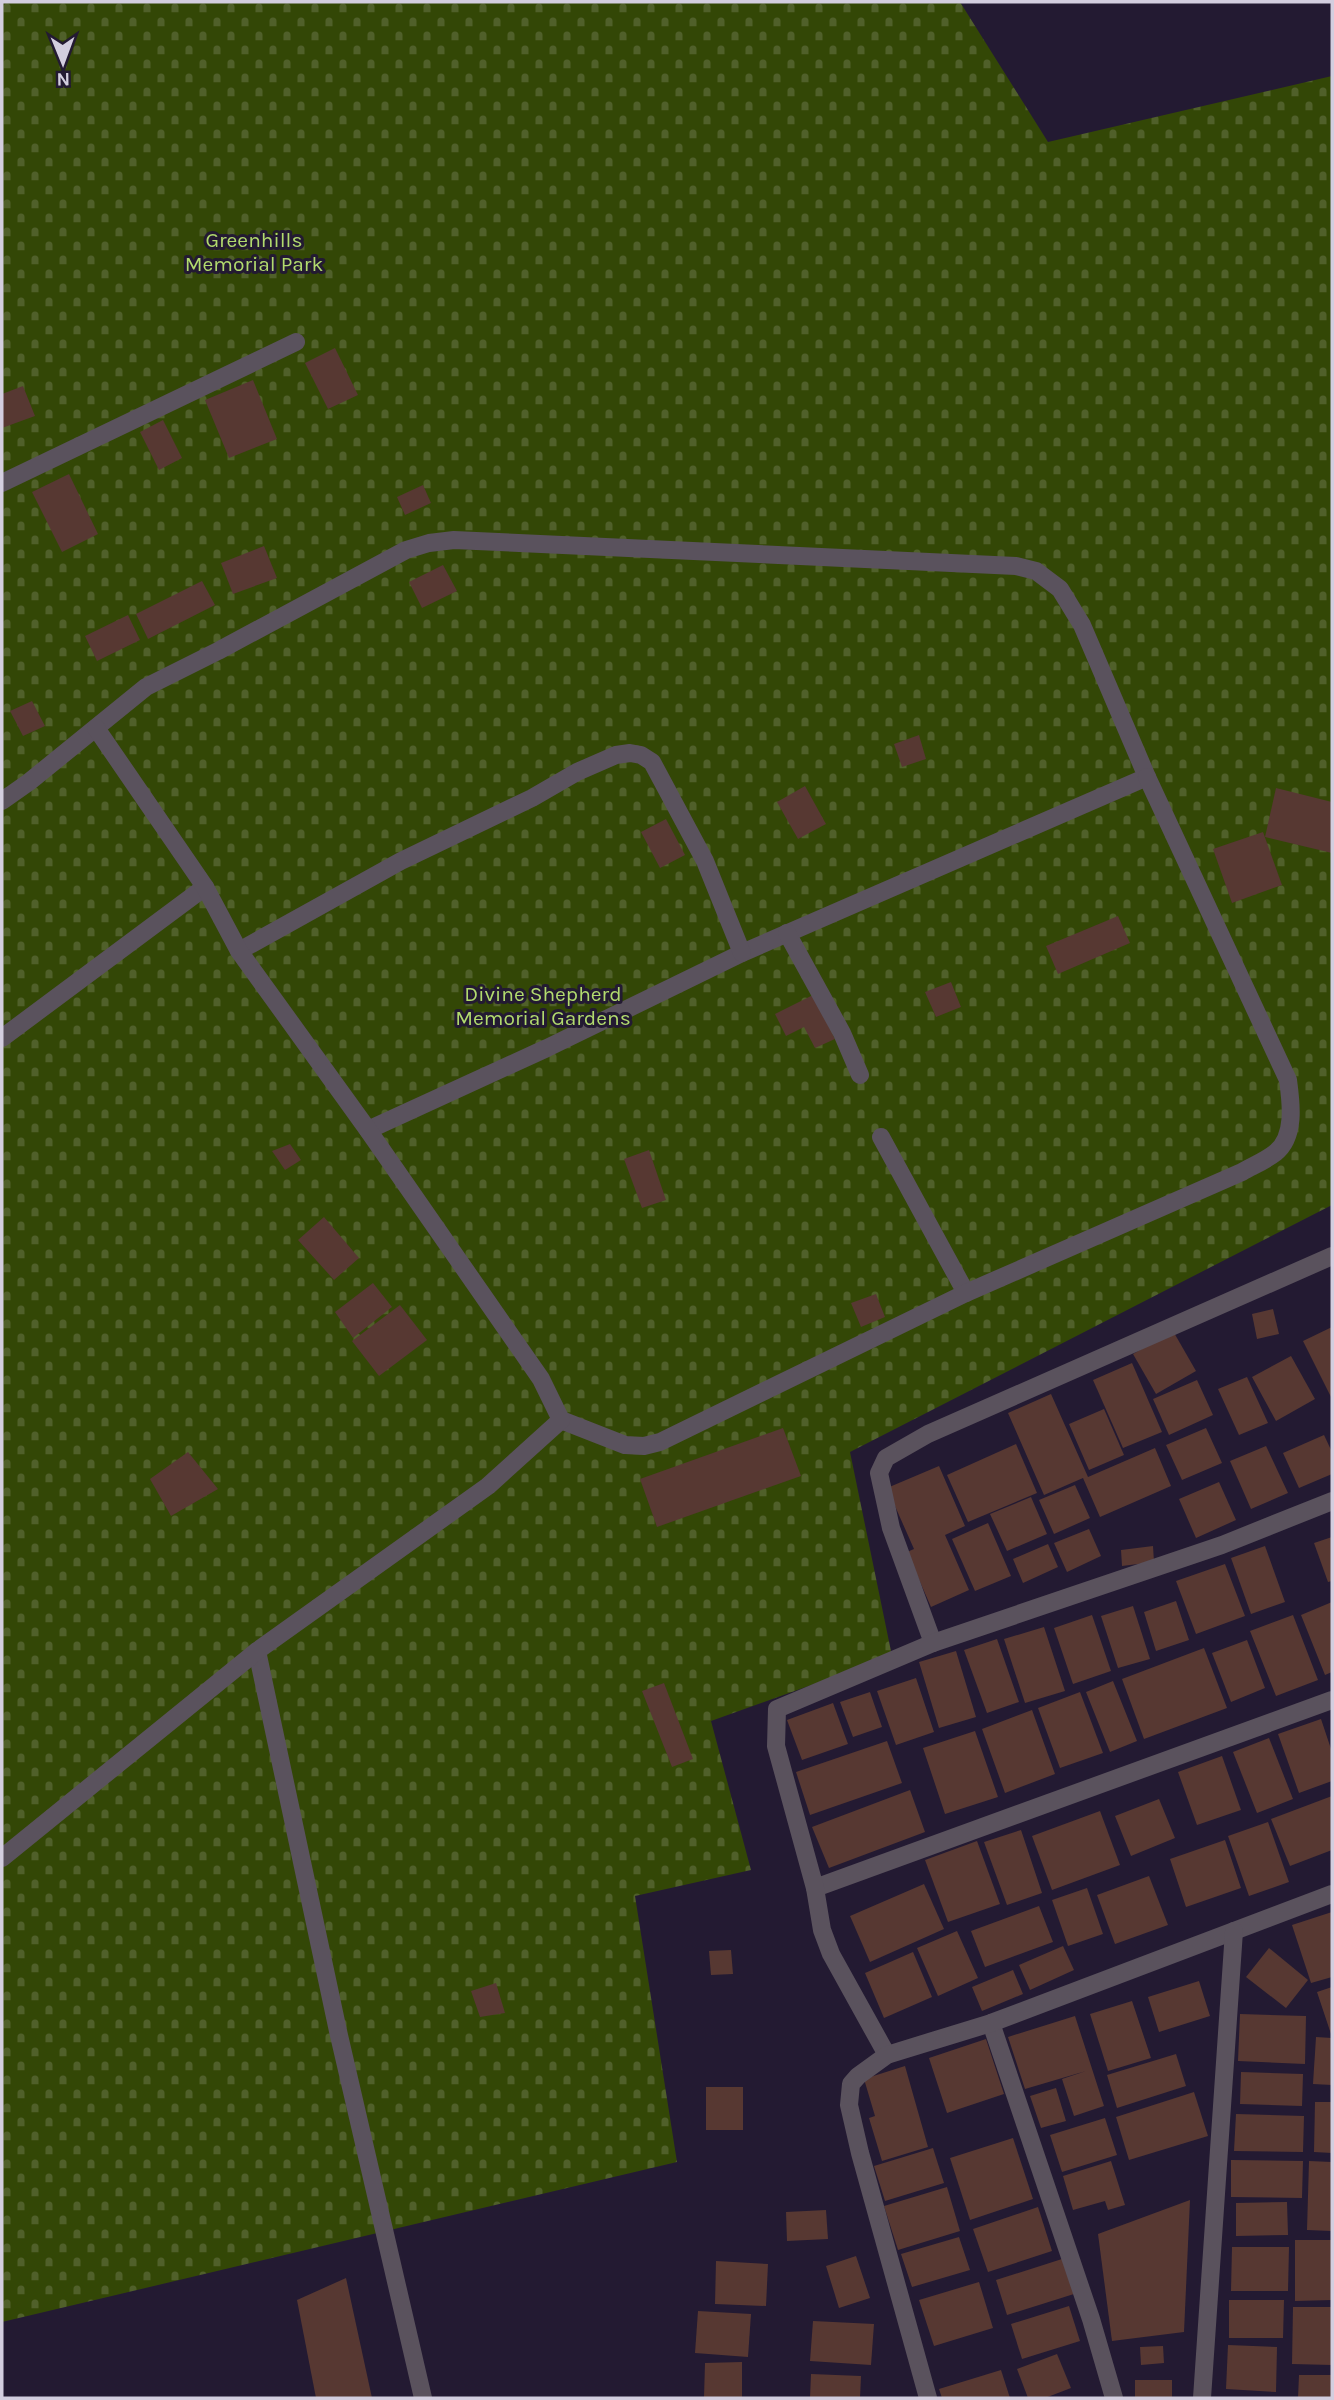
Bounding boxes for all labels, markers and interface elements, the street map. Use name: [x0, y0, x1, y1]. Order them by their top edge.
north arrow: [28, 28, 98, 98]
text: N: [56, 68, 70, 90]
park label: Greenhills Memorial Park: [185, 228, 323, 276]
park label: Divine Shepherd Memorial Gardens: [455, 982, 631, 1030]

